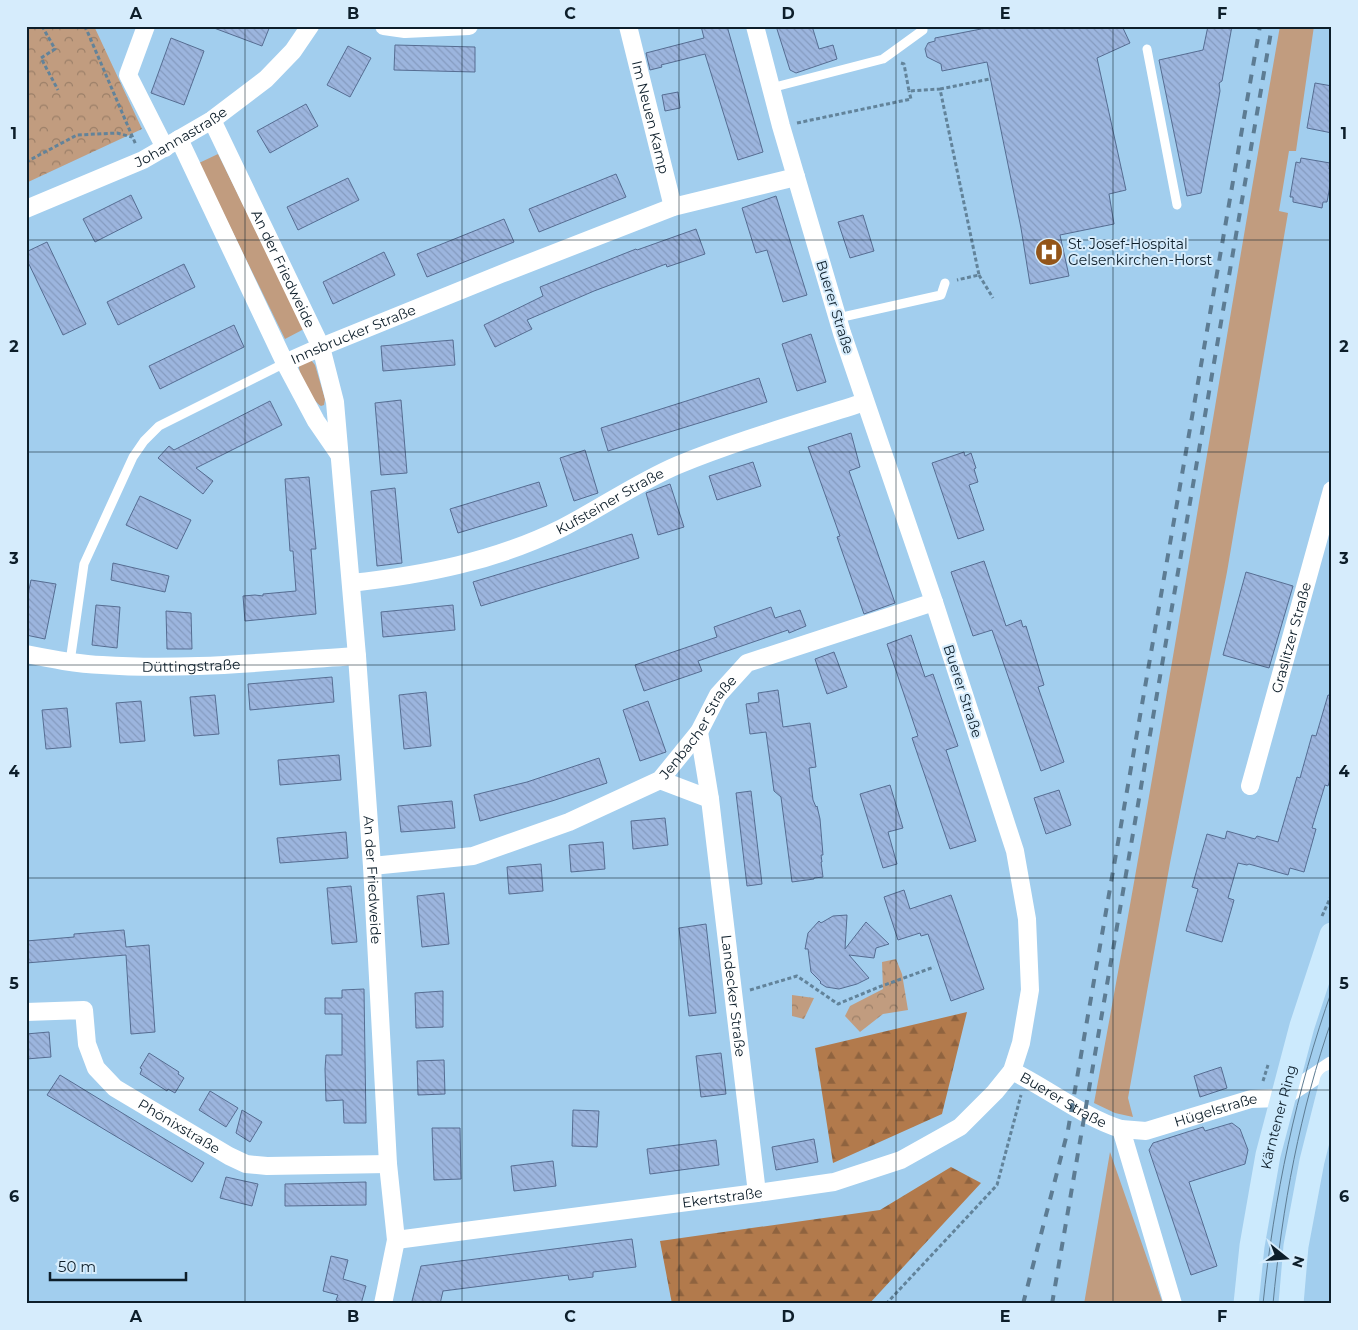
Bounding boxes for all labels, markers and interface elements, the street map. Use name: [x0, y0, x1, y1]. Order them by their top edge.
text: A: [129, 4, 143, 23]
text: B: [347, 4, 359, 23]
text: C: [564, 4, 576, 23]
text: D: [781, 4, 795, 23]
text: E: [1000, 4, 1010, 23]
text: F: [1217, 4, 1227, 23]
street label: Im Neuen Kamp: [628, 59, 673, 176]
street label: Johannastraße: [131, 103, 231, 172]
text: 1: [11, 124, 17, 143]
text: 1: [1341, 124, 1347, 143]
street label: An der Friedweide: [247, 207, 319, 331]
place label: St. Josef-Hospital Gelsenkirchen-Horst: [1068, 235, 1212, 269]
hospital icon: St. Josef-Hospital Gelsenkirchen-Horst: [1034, 237, 1064, 267]
street label: Buerer Straße: [812, 258, 858, 356]
street label: Innsbrucker Straße: [288, 301, 418, 368]
text: 2: [9, 337, 19, 356]
text: 2: [1339, 337, 1349, 356]
street label: Kufsteiner Straße: [553, 464, 667, 539]
text: 3: [8, 549, 19, 568]
text: 3: [1338, 549, 1349, 568]
street label: Graslitzer Straße: [1267, 580, 1315, 695]
street label: Buerer Straße: [939, 642, 987, 740]
street label: Düttingstraße: [142, 655, 241, 676]
street label: Jenbacher Straße: [655, 671, 740, 783]
text: 4: [8, 762, 20, 781]
text: 4: [1338, 762, 1350, 781]
street label: An der Friedweide: [359, 815, 385, 945]
street label: Landecker Straße: [717, 934, 750, 1058]
text: 5: [9, 974, 19, 993]
text: 5: [1339, 974, 1349, 993]
street label: Kärntener Ring: [1257, 1063, 1300, 1171]
street label: Buerer Straße: [1017, 1068, 1110, 1132]
street label: Hügelstraße: [1172, 1090, 1258, 1131]
street label: Phönixstraße: [135, 1095, 223, 1158]
street label: Ekertstraße: [681, 1183, 764, 1212]
text: 6: [9, 1187, 19, 1206]
text: 6: [1339, 1187, 1349, 1206]
north arrow: [1260, 1232, 1310, 1282]
scale bar: [50, 1250, 186, 1282]
text: N: [1288, 1254, 1309, 1270]
text: 50 m: [58, 1257, 96, 1276]
text: A: [129, 1307, 143, 1326]
text: B: [347, 1307, 359, 1326]
text: C: [564, 1307, 576, 1326]
text: D: [781, 1307, 795, 1326]
text: E: [1000, 1307, 1010, 1326]
text: F: [1217, 1307, 1227, 1326]

